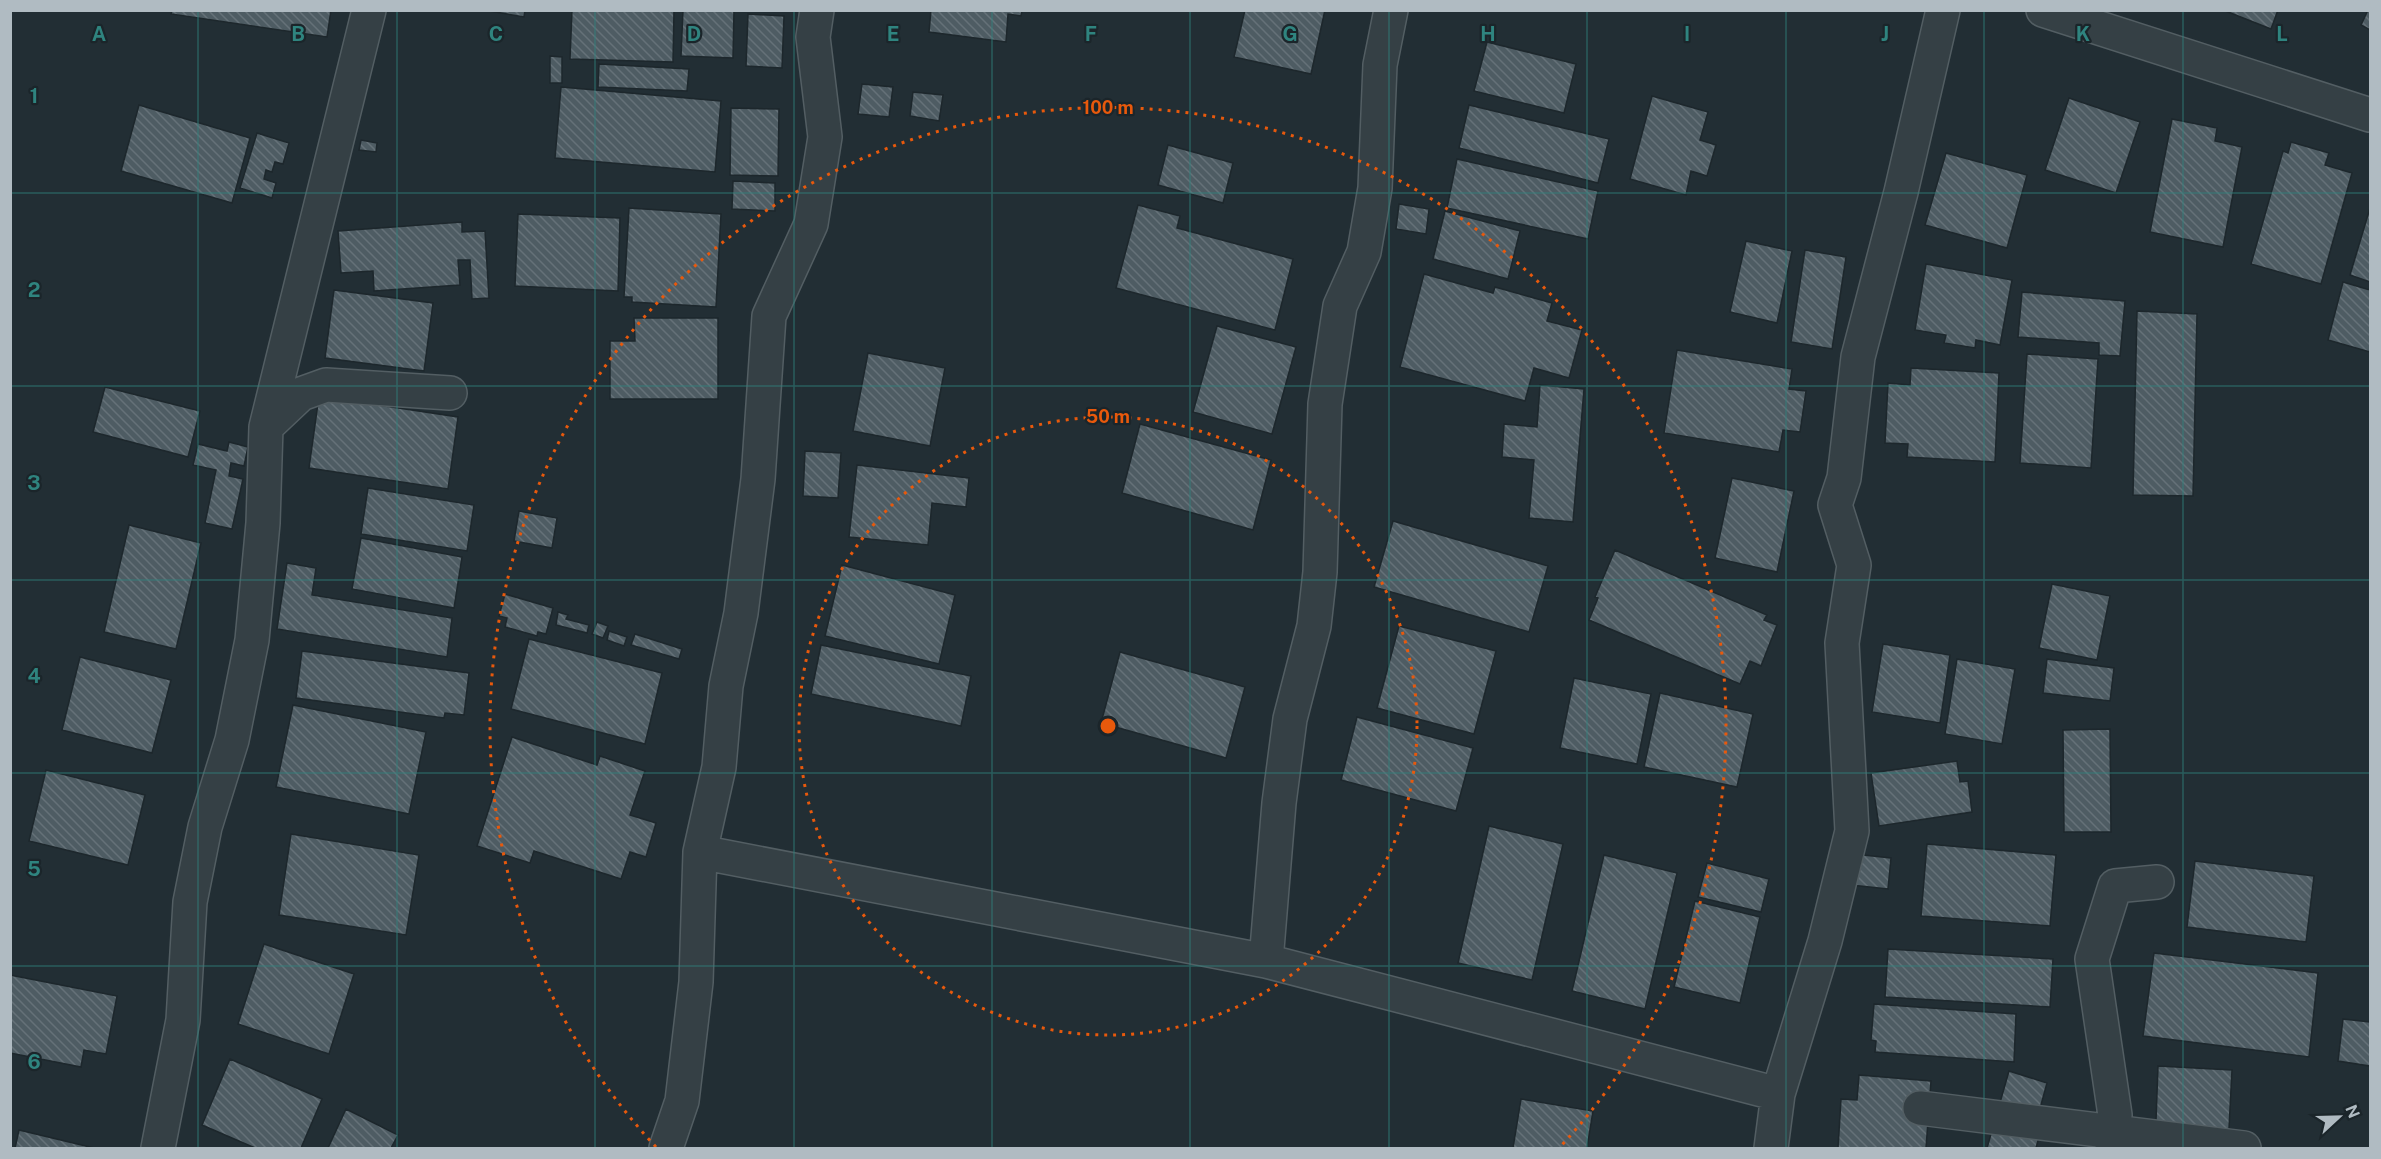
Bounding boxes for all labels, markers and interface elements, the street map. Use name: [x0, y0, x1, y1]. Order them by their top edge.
text: A: [92, 22, 106, 46]
text: B: [291, 22, 305, 46]
text: C: [489, 22, 503, 46]
text: D: [687, 22, 701, 46]
text: E: [887, 22, 899, 46]
text: F: [1085, 22, 1097, 46]
text: G: [1282, 22, 1298, 46]
text: H: [1480, 22, 1496, 46]
text: I: [1684, 22, 1690, 46]
text: J: [1881, 22, 1889, 46]
text: K: [2076, 22, 2090, 46]
text: L: [2276, 22, 2288, 46]
text: 1: [30, 84, 38, 108]
text: 100 m: [1082, 97, 1134, 118]
text: 2: [28, 278, 40, 302]
text: 50 m: [1086, 406, 1130, 427]
text: 3: [27, 471, 41, 495]
text: 4: [27, 664, 41, 688]
centre of rings: [1098, 716, 1118, 736]
text: 5: [27, 857, 41, 881]
text: 6: [27, 1050, 41, 1074]
north arrow: [2309, 1087, 2369, 1147]
text: N: [2341, 1102, 2364, 1121]

